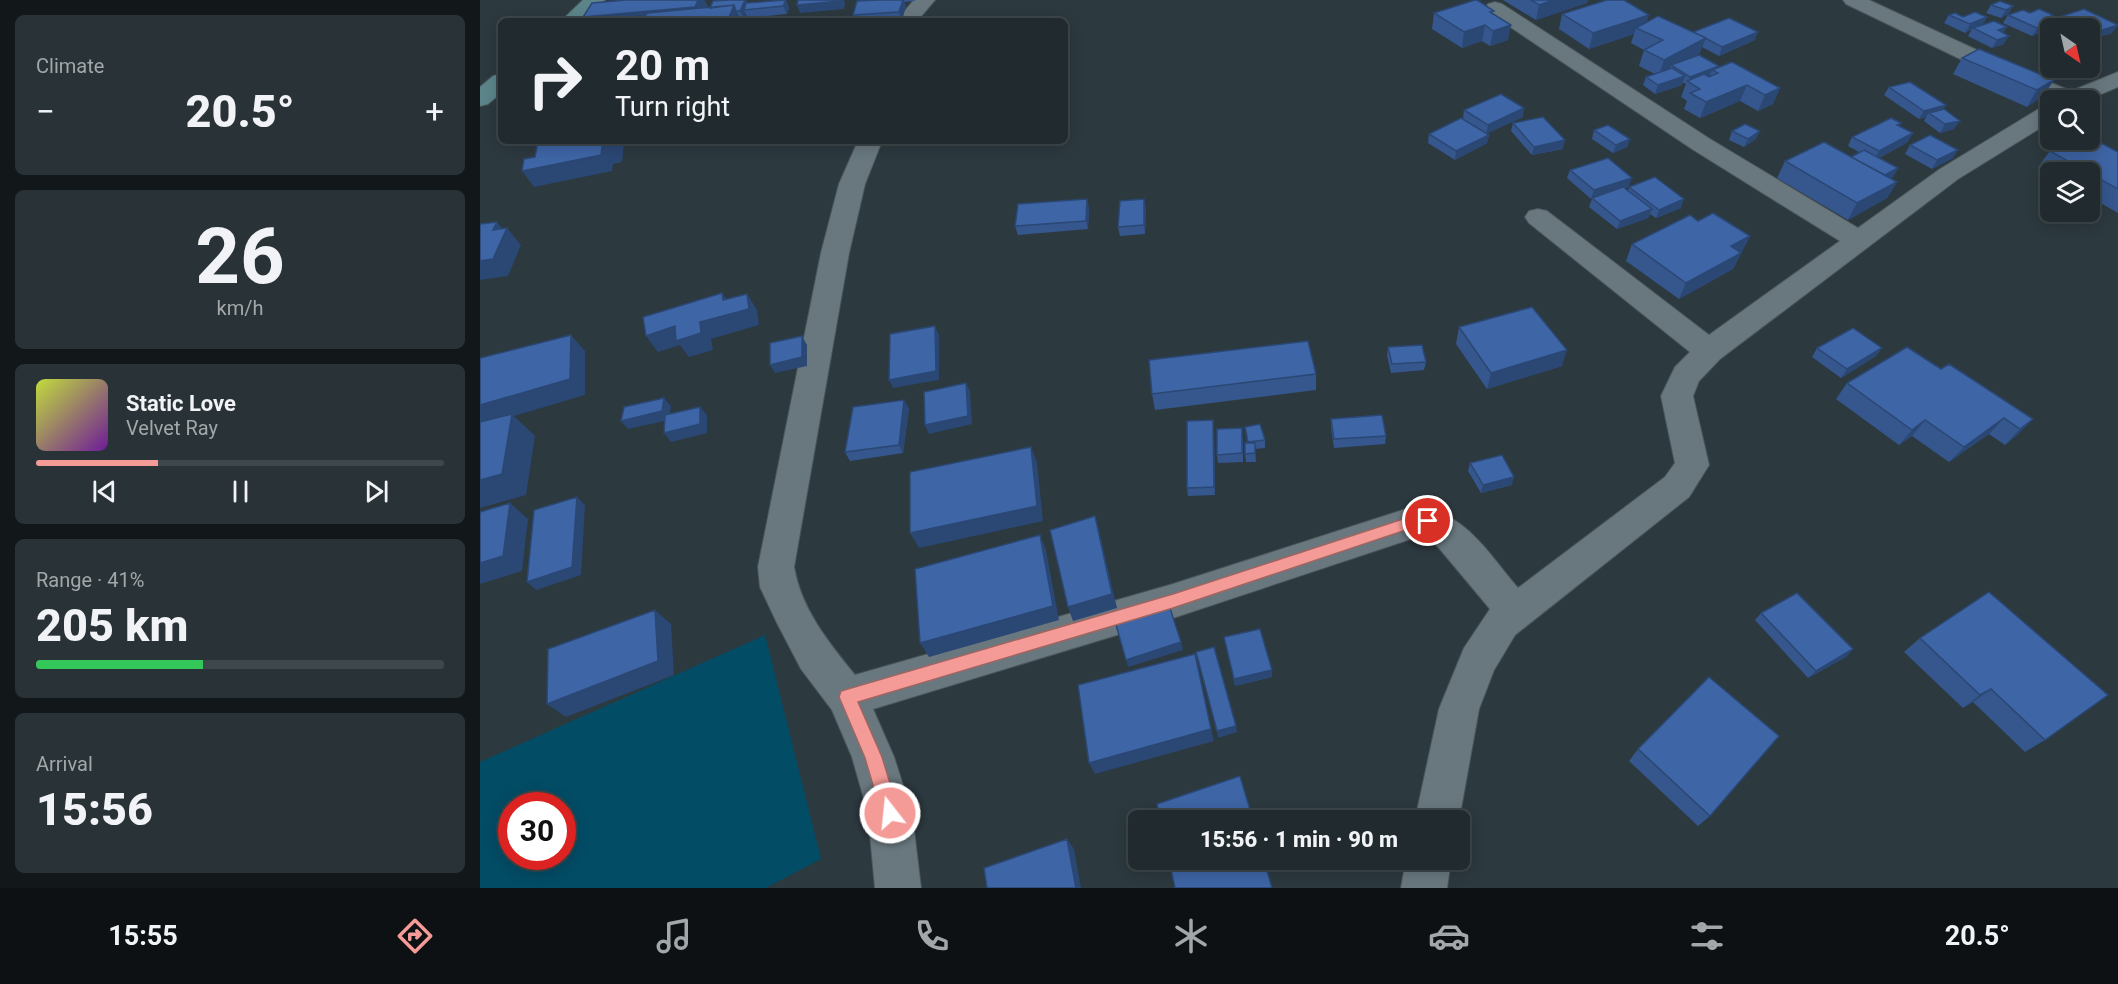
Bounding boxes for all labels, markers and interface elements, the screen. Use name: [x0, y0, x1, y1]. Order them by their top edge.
north arrow: [2040, 18, 2100, 78]
map controls: [2040, 18, 2100, 222]
text: 20 m: [615, 41, 710, 90]
icon: right: [516, 42, 594, 120]
text: Climate: [36, 54, 104, 78]
text: 20.5°: [186, 85, 295, 138]
button: search: [2040, 90, 2100, 150]
text: Turn right: [615, 91, 730, 123]
text: −: [36, 92, 55, 131]
text: +: [425, 92, 444, 131]
button: layers: [2040, 162, 2100, 222]
text: 26: [195, 211, 285, 302]
text: km/h: [217, 296, 263, 320]
text: Static Love: [126, 391, 236, 416]
text: Velvet Ray: [126, 416, 218, 440]
icon: previous: [88, 475, 121, 508]
icon: pause: [224, 475, 257, 508]
icon: next: [360, 475, 393, 508]
pin: [1402, 495, 1453, 546]
icon: arrive: [1411, 504, 1444, 537]
text: Range · 41%: [36, 568, 144, 592]
text: 205 km: [36, 599, 188, 652]
text: Arrival: [36, 752, 93, 776]
position arrow: [858, 781, 922, 845]
text: 15:56: [36, 783, 153, 836]
speed limit sign: 30: [498, 792, 576, 870]
text: 15:56 · 1 min · 90 m: [1200, 827, 1398, 852]
icon: directions: [394, 915, 436, 957]
icon: music: [653, 915, 695, 957]
icon: phone: [911, 915, 953, 957]
icon: climate: [1170, 915, 1212, 957]
icon: car: [1428, 915, 1470, 957]
icon: filters: [1686, 915, 1728, 957]
text: 15:55: [108, 920, 178, 952]
text: 20.5°: [1945, 920, 2010, 952]

